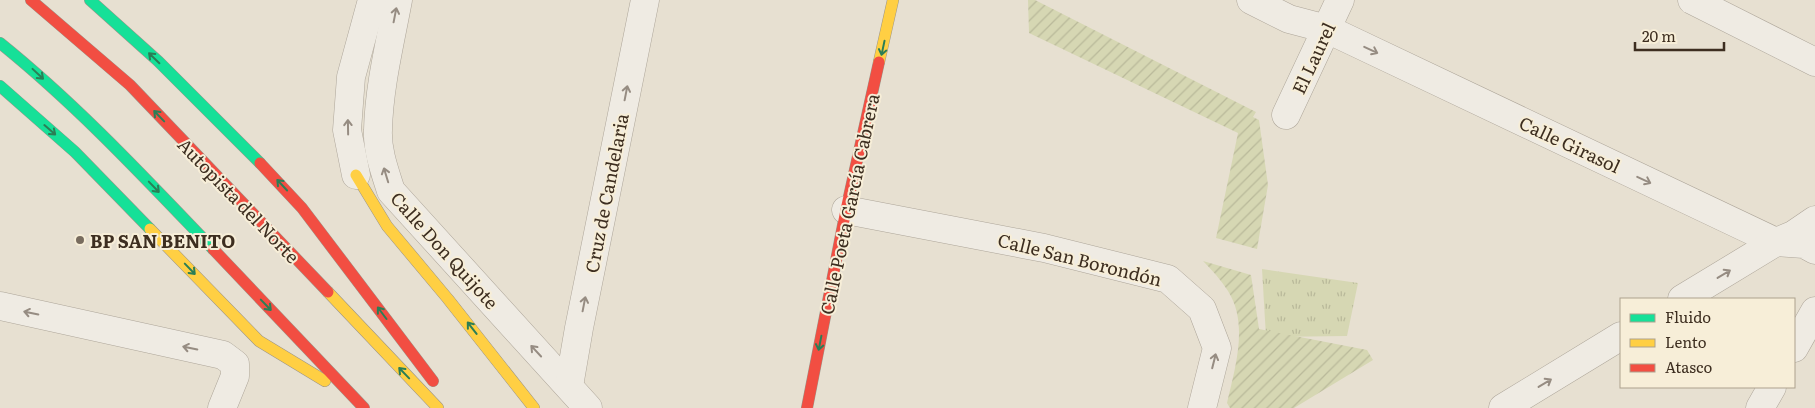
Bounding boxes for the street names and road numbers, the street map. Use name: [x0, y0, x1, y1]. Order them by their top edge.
street label: El Laurel: [1285, 18, 1341, 98]
street label: Calle Poeta García Cabrera: [812, 91, 886, 317]
street label: Calle Girasol: [1515, 109, 1625, 179]
street label: Cruz de Candelaria: [577, 111, 635, 275]
street label: Autopista del Norte: [172, 131, 306, 269]
street label: Calle Don Quijote: [385, 185, 505, 315]
street label: Calle San Borondón: [995, 226, 1165, 292]

